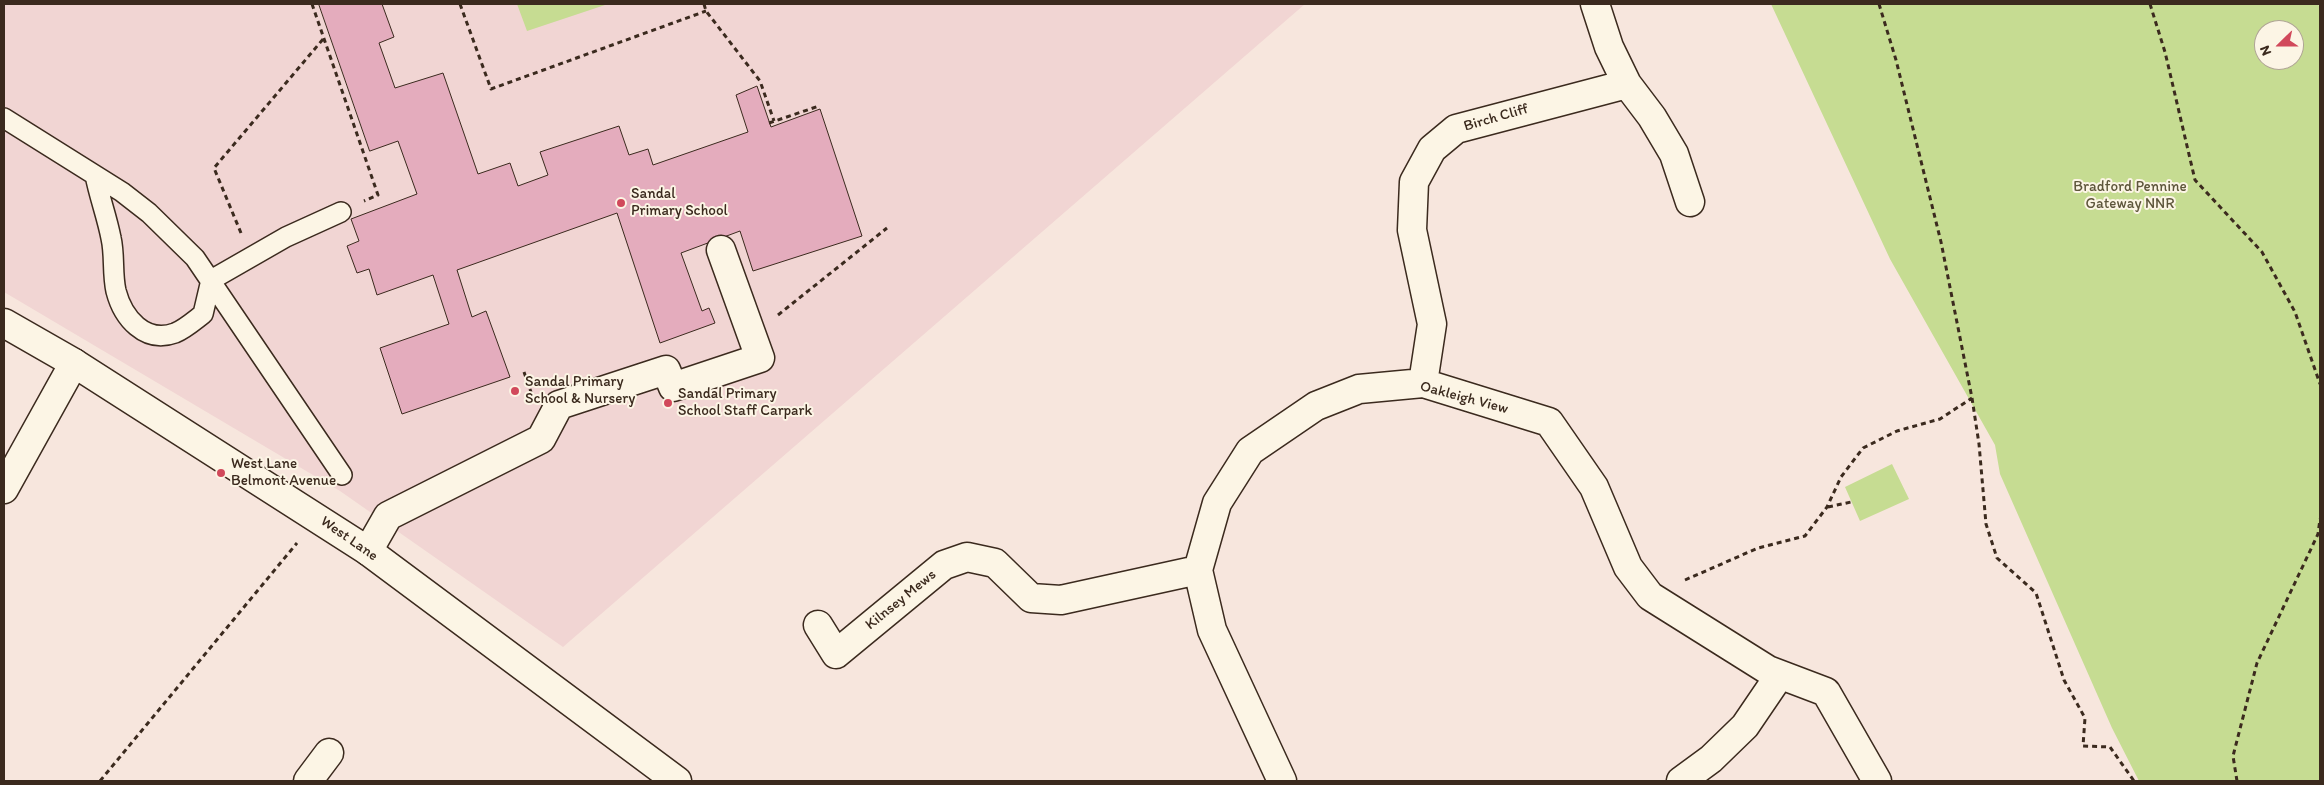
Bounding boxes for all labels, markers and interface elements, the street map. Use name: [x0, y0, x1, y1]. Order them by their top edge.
north arrow: [2254, 20, 2304, 70]
text: N: [2256, 43, 2275, 58]
street label: Birch Cliff: [1462, 100, 1530, 136]
park label: Bradford Pennine Gateway NNR: [2073, 178, 2187, 213]
place label: Sandal Primary School: [631, 185, 728, 220]
marker: Sandal Primary School: [615, 197, 627, 209]
place label: Sandal Primary School & Nursery: [525, 373, 635, 408]
street label: Oakleigh View: [1418, 378, 1510, 418]
marker: Sandal Primary School & Nursery: [509, 385, 521, 397]
place label: Sandal Primary School Staff Carpark: [678, 385, 812, 420]
marker: Sandal Primary School Staff Carpark: [662, 397, 674, 409]
place label: West Lane Belmont Avenue: [231, 455, 336, 490]
marker: West Lane Belmont Avenue: [215, 467, 227, 479]
street label: West Lane: [317, 513, 381, 565]
street label: Kilnsey Mews: [862, 566, 940, 634]

